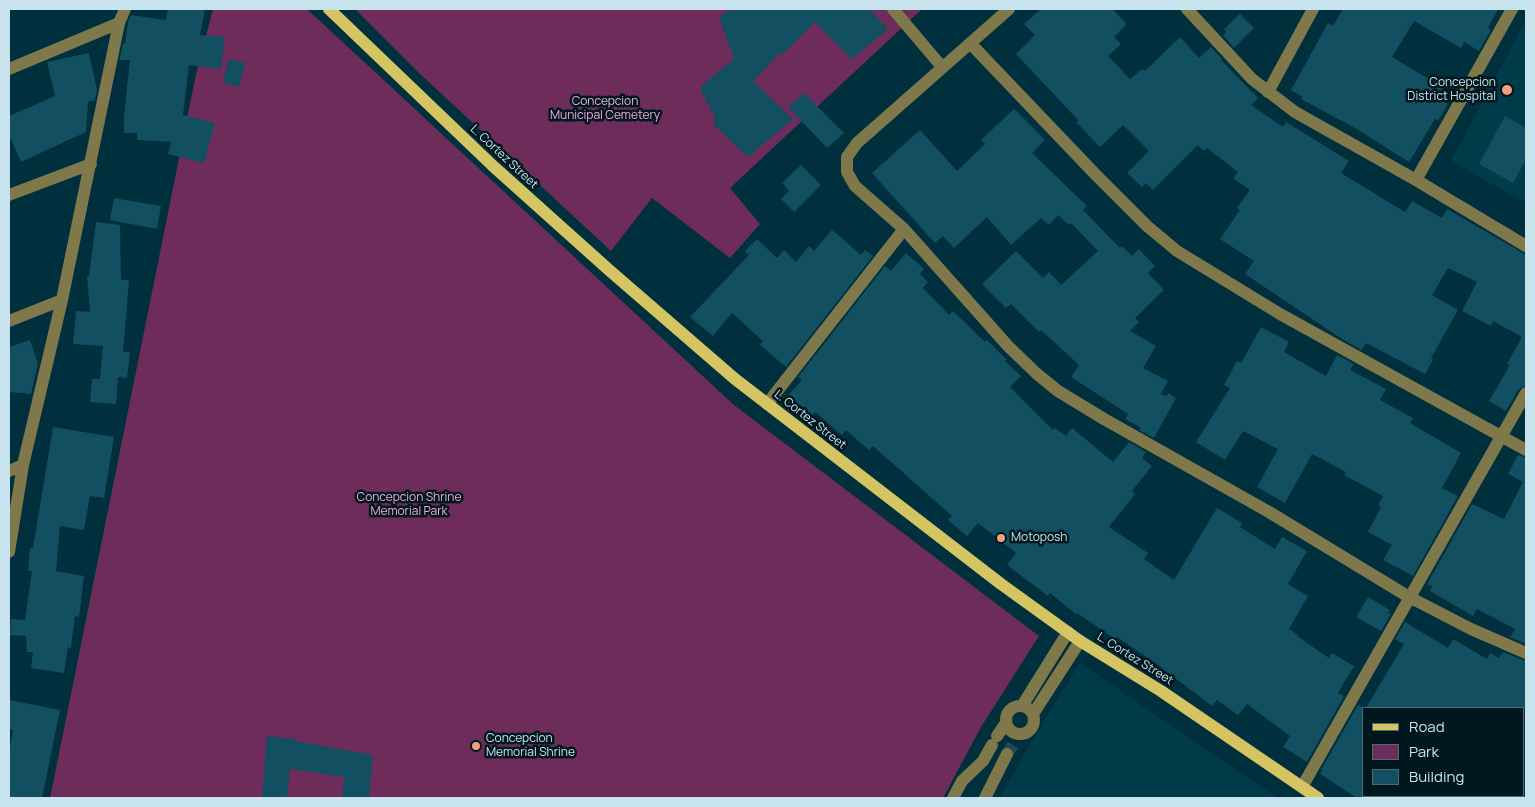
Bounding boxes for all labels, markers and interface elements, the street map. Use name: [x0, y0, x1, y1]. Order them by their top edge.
place label: Concepcion District Hospital: [1407, 76, 1496, 104]
marker: Concepcion District Hospital: [1500, 83, 1514, 97]
park label: Concepcion Municipal Cemetery: [550, 95, 660, 123]
street label: L. Cortez Street: [467, 122, 541, 192]
street label: L. Cortez Street: [771, 387, 849, 453]
park label: Concepcion Shrine Memorial Park: [357, 491, 461, 519]
place label: Motoposh: [1011, 531, 1067, 545]
marker: Motoposh: [995, 532, 1007, 544]
street label: L. Cortez Street: [1094, 630, 1176, 688]
legend: [1362, 707, 1525, 797]
text: Road: [1409, 716, 1445, 737]
place label: Concepcion Memorial Shrine: [486, 732, 575, 760]
marker: Concepcion Memorial Shrine: [470, 740, 482, 752]
text: Park: [1409, 741, 1439, 762]
text: Building: [1409, 766, 1464, 787]

